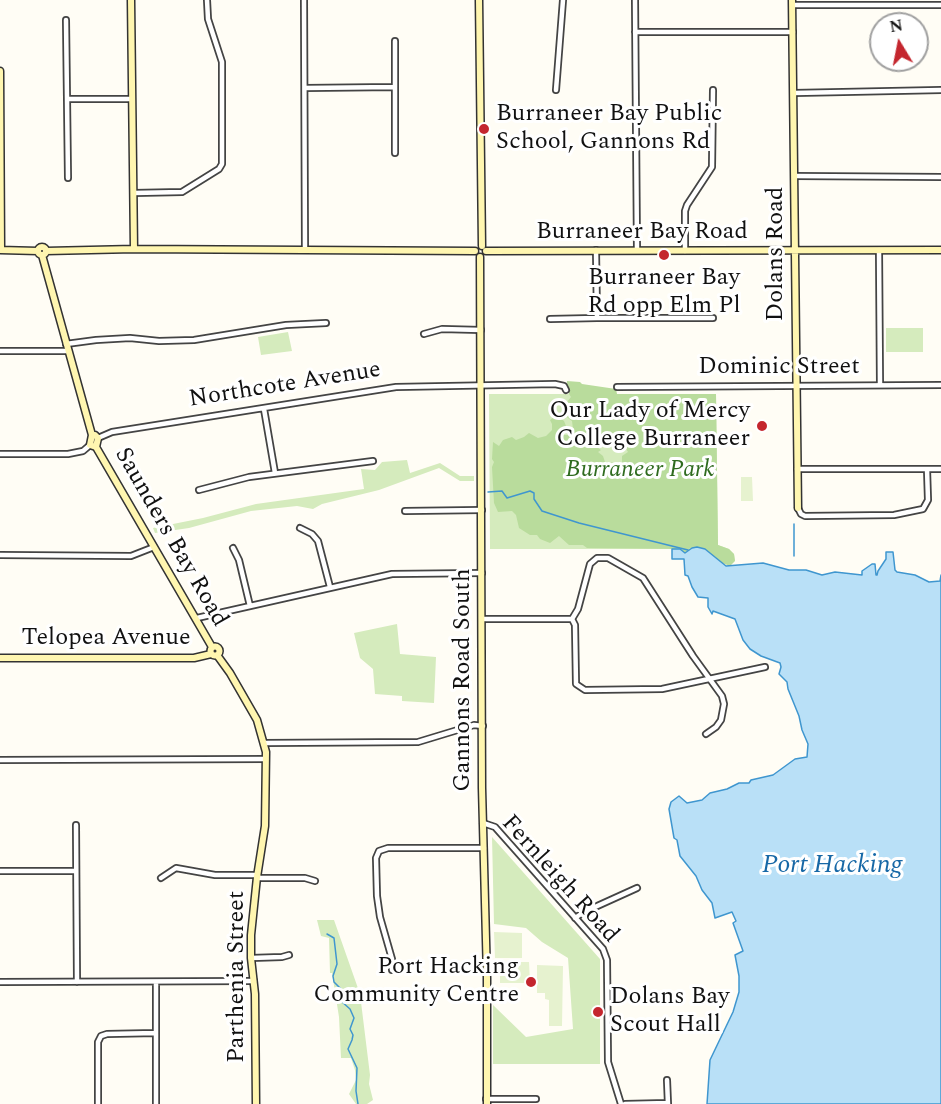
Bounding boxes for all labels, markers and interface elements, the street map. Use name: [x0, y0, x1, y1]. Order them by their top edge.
north arrow: [869, 12, 929, 72]
text: N: [888, 13, 905, 39]
place label: Burraneer Bay Public School, Gannons Rd: [496, 101, 722, 157]
marker: Burraneer Bay Public School, Gannons Rd: [477, 122, 491, 136]
street label: Dolans Road: [763, 187, 791, 321]
street label: Burraneer Bay Road: [536, 219, 748, 247]
marker: Burraneer Bay Rd opp Elm Pl: [657, 248, 671, 262]
place label: Burraneer Bay Rd opp Elm Pl: [587, 265, 741, 321]
street label: Dominic Street: [698, 354, 860, 382]
street label: Northcote Avenue: [187, 357, 383, 415]
place label: Our Lady of Mercy College Burraneer: [549, 398, 750, 454]
marker: Our Lady of Mercy College Burraneer: [755, 419, 769, 433]
street label: Saunders Bay Road: [107, 443, 233, 633]
park label: Burraneer Park: [565, 457, 715, 485]
street label: Gannons Road South: [450, 568, 478, 792]
street label: Telopea Avenue: [21, 625, 191, 653]
street label: Fernleigh Road: [494, 810, 624, 950]
water label: Port Hacking: [762, 851, 902, 883]
street label: Parthenia Street: [224, 891, 252, 1063]
place label: Port Hacking Community Centre: [314, 954, 519, 1010]
marker: Port Hacking Community Centre: [524, 975, 538, 989]
place label: Dolans Bay Scout Hall: [610, 984, 730, 1040]
marker: Dolans Bay Scout Hall: [591, 1005, 605, 1019]

